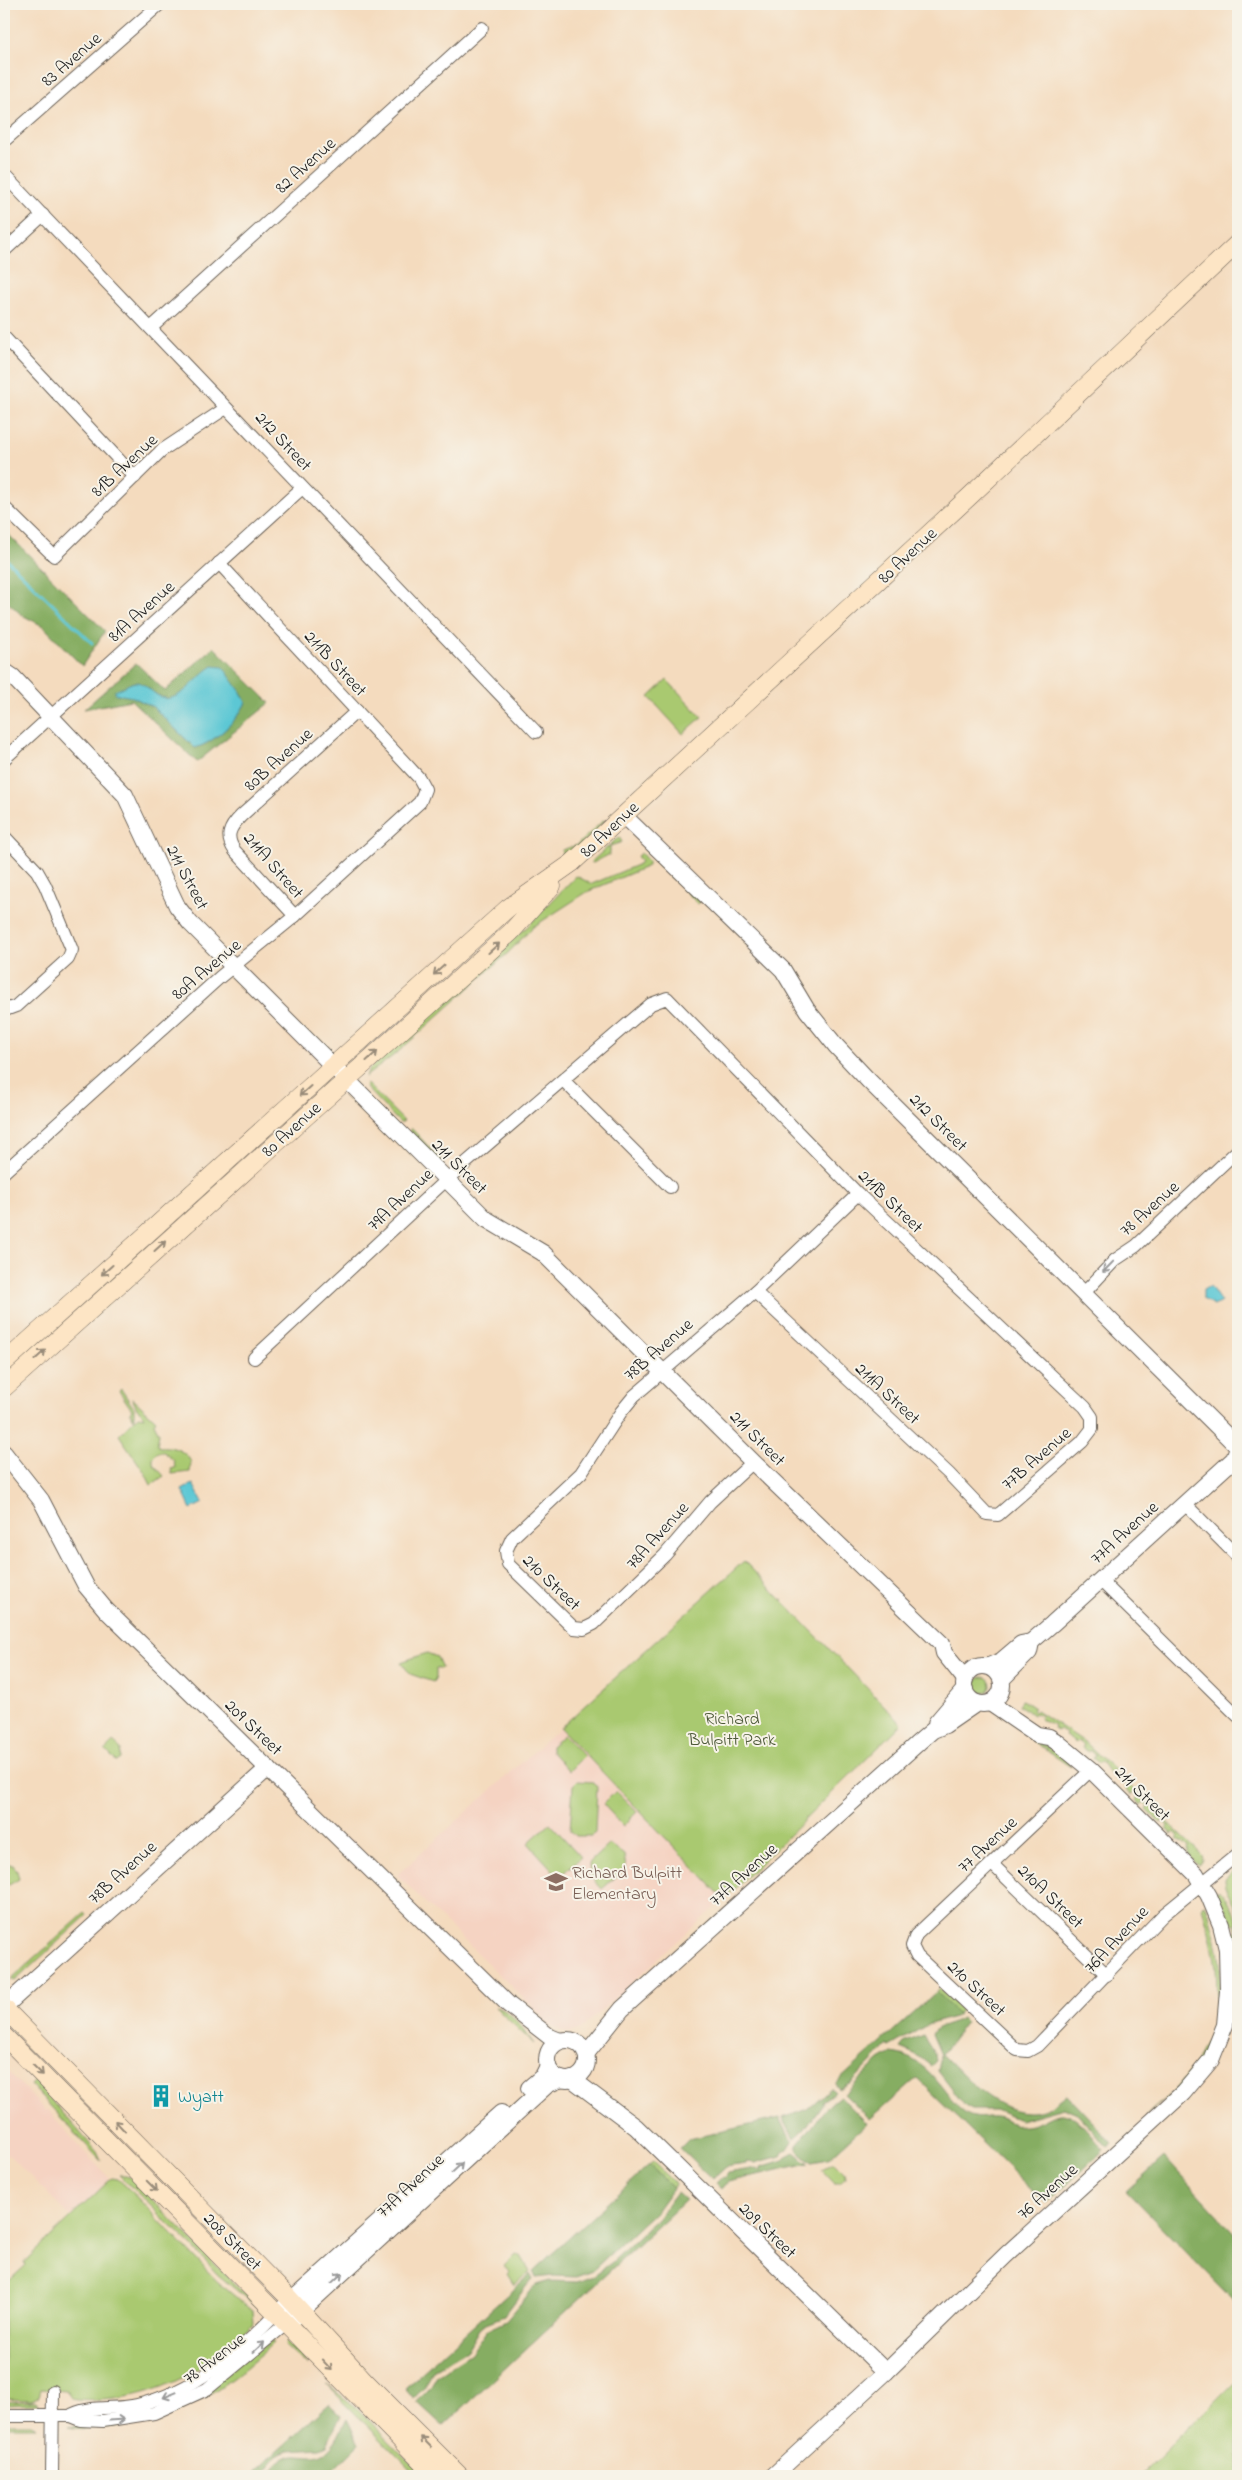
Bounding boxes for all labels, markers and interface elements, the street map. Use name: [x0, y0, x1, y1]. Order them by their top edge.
street label: 83 Avenue: [36, 26, 109, 94]
street label: 82 Avenue: [270, 131, 343, 201]
street label: 212 Street: [248, 407, 317, 478]
street label: 81B Avenue: [86, 428, 165, 504]
street label: 80 Avenue: [873, 521, 945, 591]
street label: 81A Avenue: [103, 575, 182, 650]
street label: 211B Street: [297, 625, 372, 703]
street label: 80B Avenue: [239, 722, 320, 799]
street label: 80 Avenue: [575, 795, 647, 865]
street label: 211A Street: [236, 827, 309, 906]
street label: 211 Street: [158, 841, 214, 915]
street label: 80A Avenue: [167, 933, 249, 1007]
one-way arrow: [487, 942, 500, 954]
one-way arrow: [433, 965, 446, 976]
one-way arrow: [366, 1050, 379, 1062]
one-way arrow: [299, 1085, 312, 1097]
street label: 212 Street: [902, 1088, 973, 1159]
street label: 80 Avenue: [257, 1096, 329, 1165]
street label: 211 Street: [425, 1133, 493, 1201]
street label: 79A Avenue: [362, 1162, 441, 1238]
street label: 211B Street: [851, 1164, 928, 1240]
street label: 78 Avenue: [1115, 1175, 1187, 1243]
one-way arrow: [154, 1240, 167, 1252]
one-way arrow: [1102, 1261, 1114, 1273]
one-way arrow: [100, 1264, 113, 1276]
street label: 78B Avenue: [619, 1312, 700, 1388]
one-way arrow: [33, 1349, 46, 1361]
street label: 211A Street: [848, 1357, 925, 1432]
street label: 211 Street: [723, 1405, 791, 1473]
street label: 77B Avenue: [997, 1421, 1079, 1497]
street label: 77A Avenue: [1085, 1495, 1166, 1571]
street label: 78A Avenue: [621, 1496, 697, 1576]
street label: 210 Street: [516, 1549, 586, 1618]
street label: 209 Street: [218, 1694, 288, 1763]
park label: Richard Bulpitt Park: [687, 1707, 776, 1754]
street label: 211 Street: [1108, 1760, 1176, 1828]
street label: 77 Avenue: [953, 1810, 1025, 1880]
street label: 78B Avenue: [83, 1835, 164, 1911]
street label: 77A Avenue: [704, 1837, 785, 1913]
street label: 210A Street: [1011, 1859, 1089, 1936]
place label: Richard Bulpitt Elementary: [572, 1861, 682, 1908]
school or university icon: Richard Bulpitt Elementary: [543, 1869, 569, 1895]
street label: 76A Avenue: [1079, 1900, 1157, 1980]
street label: 210 Street: [940, 1955, 1011, 2024]
one-way arrow: [32, 2064, 44, 2076]
building icon: Wyatt: [148, 2083, 174, 2109]
place label: Wyatt: [178, 2085, 224, 2111]
one-way arrow: [114, 2119, 126, 2132]
street label: 77A Avenue: [372, 2148, 452, 2225]
street label: 76 Avenue: [1012, 2158, 1085, 2227]
one-way arrow: [450, 2163, 463, 2175]
one-way arrow: [146, 2180, 158, 2192]
street label: 209 Street: [732, 2197, 802, 2266]
street label: 208 Street: [196, 2207, 267, 2278]
one-way arrow: [331, 2272, 344, 2284]
street label: 78 Avenue: [178, 2327, 253, 2392]
one-way arrow: [252, 2341, 265, 2353]
one-way arrow: [321, 2358, 333, 2371]
one-way arrow: [163, 2390, 178, 2400]
one-way arrow: [109, 2415, 125, 2424]
one-way arrow: [420, 2436, 432, 2448]

